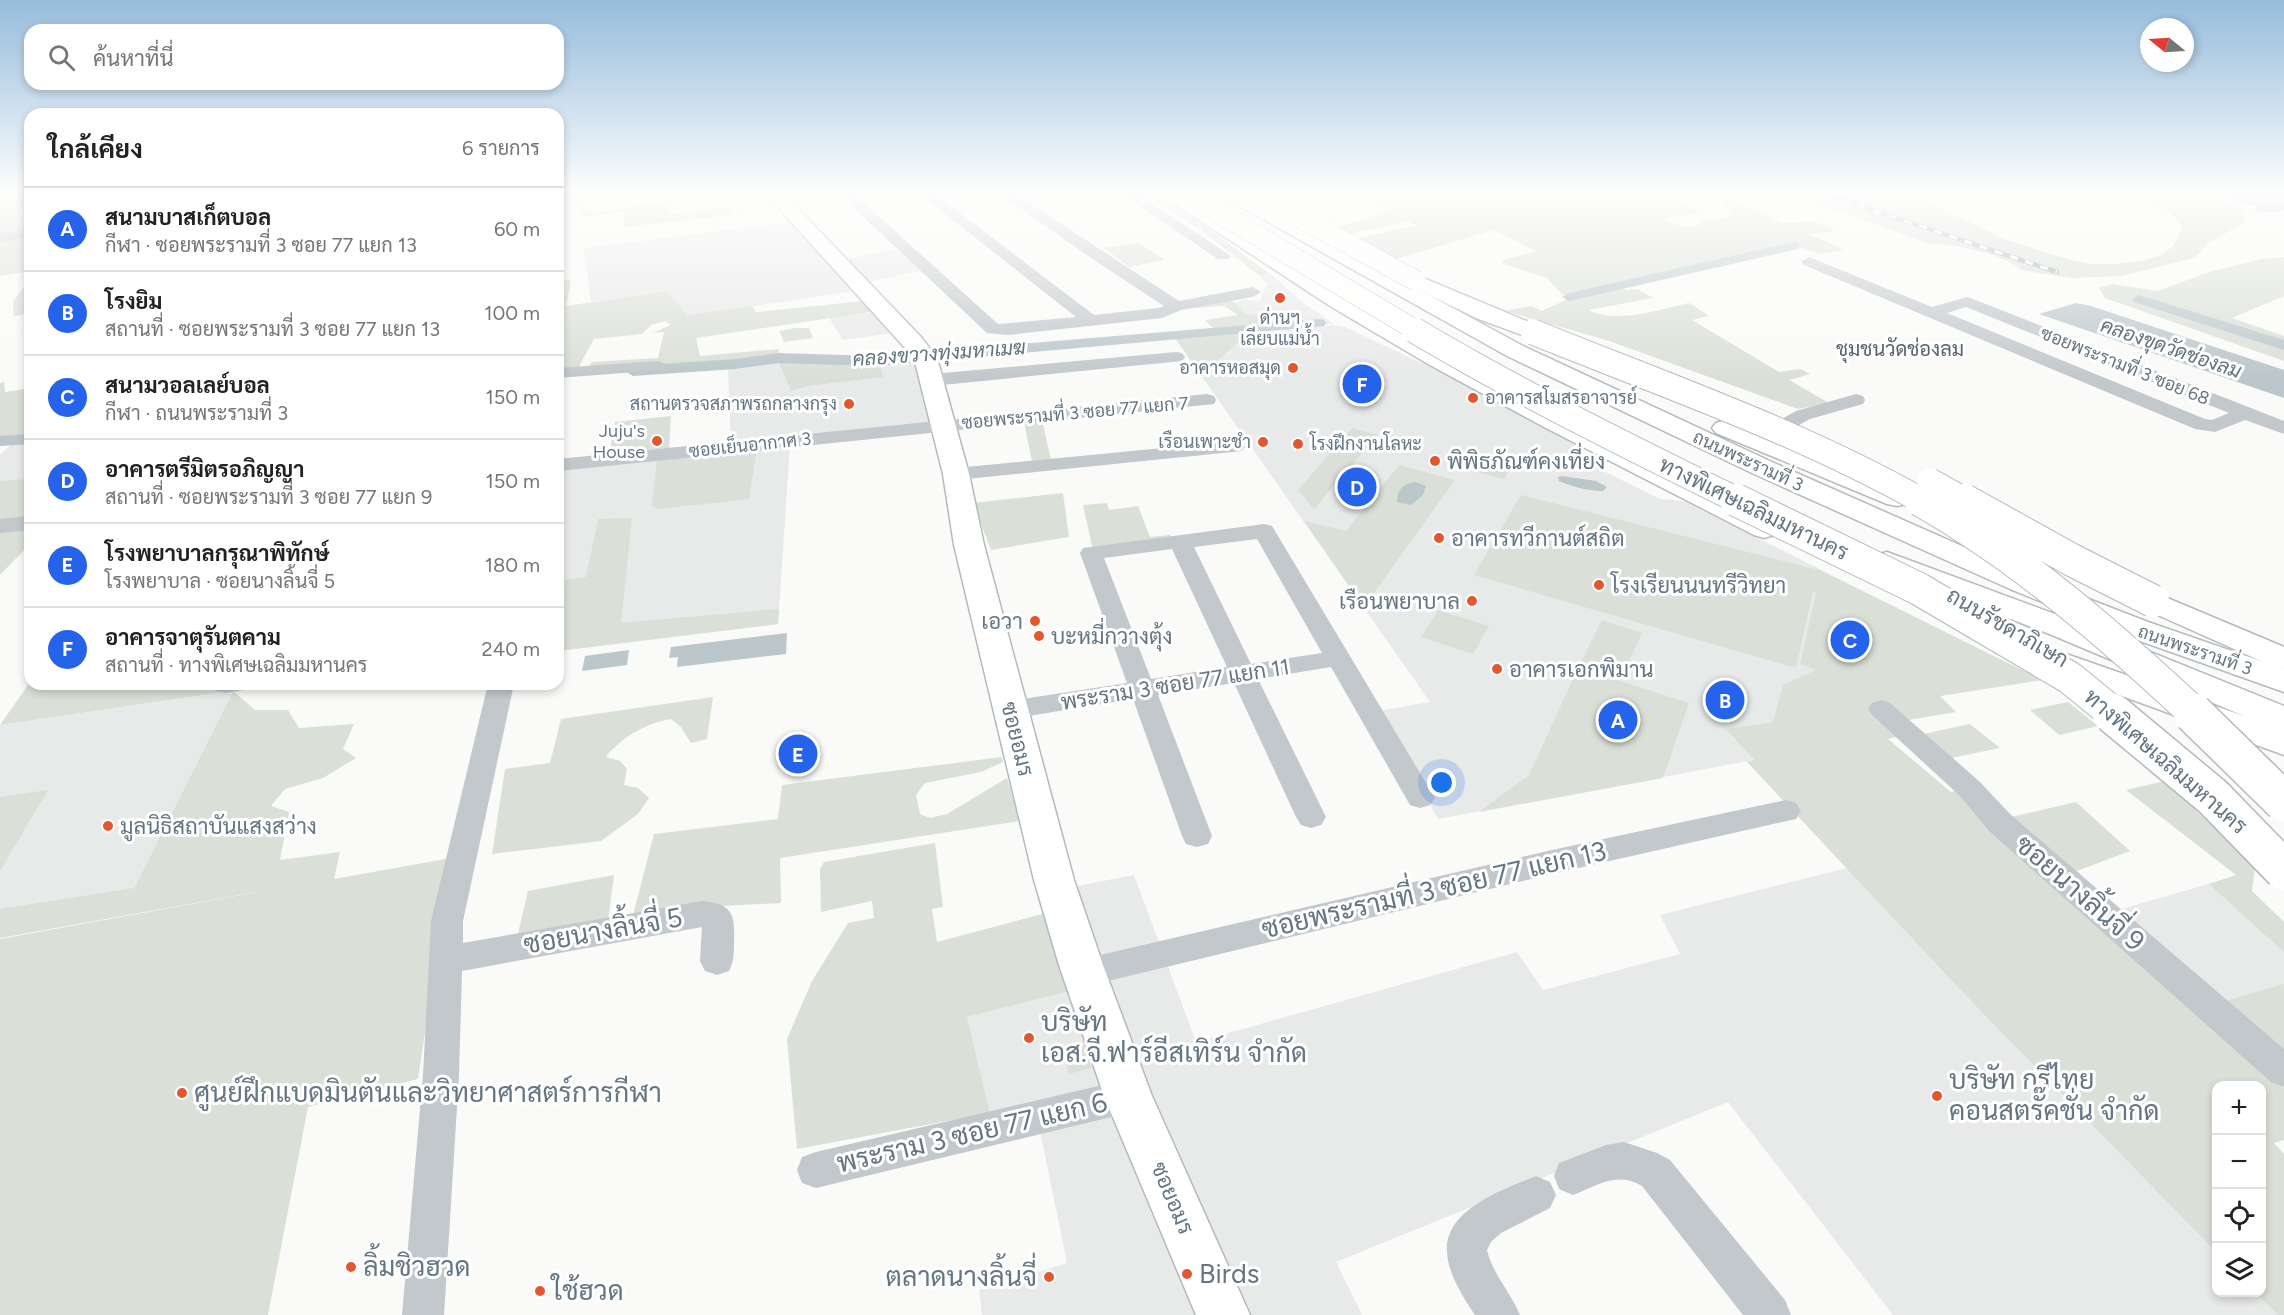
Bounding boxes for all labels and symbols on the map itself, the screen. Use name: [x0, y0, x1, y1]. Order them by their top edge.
north arrow: [2140, 18, 2194, 72]
marker: ด่านฯ เลียบแม่น้ำ: [1273, 291, 1287, 305]
place label: ด่านฯ เลียบแม่น้ำ: [1240, 306, 1320, 350]
water label: คลองขุดวัดช่องลม: [2097, 313, 2244, 385]
street label: ซอยพระรามที่ 3 ซอย 68: [2037, 317, 2214, 410]
water label: คลองขวางทุ่งมหาเมฆ: [852, 335, 1027, 373]
district label: ชุมชนวัดช่องลม: [1836, 337, 1964, 363]
place label: อาคารหอสมุด: [1179, 357, 1281, 380]
marker: อาคารหอสมุด: [1286, 361, 1300, 375]
pin: F: [1342, 362, 1382, 406]
place label: อาคารสโมสรอาจารย์: [1485, 385, 1637, 409]
street label: ซอยพระรามที่ 3 ซอย 77 แยก 7: [960, 387, 1190, 434]
marker: อาคารสโมสรอาจารย์: [1466, 391, 1480, 405]
place label: สถานตรวจสภาพรถกลางกรุง: [630, 393, 837, 416]
marker: สถานตรวจสภาพรถกลางกรุง: [842, 397, 856, 411]
place label: Juju's House: [593, 420, 645, 463]
street label: ถนนพระรามที่ 3: [1689, 421, 1809, 496]
street label: ซอยเย็นอากาศ 3: [687, 425, 812, 462]
place label: เรือนเพาะชำ: [1158, 430, 1251, 453]
place label: โรงฝึกงานโลหะ: [1309, 431, 1422, 455]
marker: Juju's House: [650, 434, 664, 448]
marker: เรือนเพาะชำ: [1256, 435, 1270, 449]
marker: โรงฝึกงานโลหะ: [1291, 437, 1305, 451]
place label: พิพิธภัณฑ์คงเที่ยง: [1447, 442, 1605, 475]
street label: ทางพิเศษเฉลิมมหานคร: [1655, 451, 1853, 566]
marker: พิพิธภัณฑ์คงเที่ยง: [1428, 454, 1442, 468]
pin: D: [1338, 464, 1376, 510]
place label: อาคารทวีกานต์สถิต: [1451, 524, 1625, 552]
marker: อาคารทวีกานต์สถิต: [1432, 531, 1446, 545]
place label: โรงเรียนนนทรีวิทยา: [1610, 571, 1786, 599]
marker: โรงเรียนนนทรีวิทยา: [1592, 578, 1606, 592]
street label: ถนนรัชดาภิเษก: [1942, 582, 2074, 673]
place label: เรือนพยาบาล: [1339, 588, 1460, 615]
marker: เรือนพยาบาล: [1465, 594, 1479, 608]
place label: เอวา: [981, 608, 1023, 635]
marker: เอวา: [1028, 614, 1042, 628]
street label: ถนนพระรามที่ 3: [2135, 615, 2257, 680]
place label: บะหมี่กวางตุ้ง: [1051, 617, 1172, 652]
pin: C: [1830, 618, 1870, 662]
marker: บะหมี่กวางตุ้ง: [1032, 629, 1046, 643]
street label: พระราม 3 ซอย 77 แยก 11: [1059, 653, 1291, 716]
place label: อาคารเอกพิมาน: [1509, 656, 1654, 683]
marker: อาคารเอกพิมาน: [1490, 662, 1504, 676]
pin: B: [1706, 678, 1744, 722]
street label: ทางพิเศษเฉลิมมหานคร: [2078, 683, 2253, 840]
pin: A: [1598, 698, 1638, 742]
street label: ซอยอมร: [995, 699, 1040, 779]
pin: E: [778, 732, 818, 777]
your location: [1427, 768, 1456, 797]
place label: มูลนิธิสถาบันแสงสว่าง: [120, 813, 317, 842]
marker: มูลนิธิสถาบันแสงสว่าง: [101, 819, 115, 833]
street label: ซอยนางลิ้นจี่ 9: [2009, 822, 2157, 958]
street label: ซอยพระรามที่ 3 ซอย 77 แยก 13: [1257, 826, 1609, 945]
street label: ซอยนางลิ้นจี่ 5: [520, 892, 685, 961]
place label: บริษัท เอส.จี.ฟาร์อีสเทิร์น จำกัด: [1041, 1005, 1307, 1069]
marker: บริษัท เอส.จี.ฟาร์อีสเทิร์น จำกัด: [1022, 1031, 1036, 1045]
place label: บริษัท กรีไทย คอนสตรั๊คชั่น จำกัด: [1949, 1062, 2160, 1127]
place label: ศูนย์ฝึกแบดมินตันและวิทยาศาสตร์การกีฬา: [194, 1075, 662, 1111]
street label: พระราม 3 ซอย 77 แยก 6: [833, 1085, 1110, 1180]
marker: ศูนย์ฝึกแบดมินตันและวิทยาศาสตร์การกีฬา: [175, 1086, 189, 1100]
marker: บริษัท กรีไทย คอนสตรั๊คชั่น จำกัด: [1930, 1089, 1944, 1103]
street label: ซอยอมร: [1145, 1158, 1200, 1239]
place label: ลิ้มชิวฮวด: [363, 1243, 471, 1283]
place label: ตลาดนางลิ้นจี่: [885, 1252, 1037, 1293]
place label: Birds: [1199, 1257, 1259, 1290]
marker: ลิ้มชิวฮวด: [344, 1260, 358, 1274]
marker: Birds: [1180, 1267, 1194, 1281]
marker: ตลาดนางลิ้นจี่: [1042, 1270, 1056, 1284]
place label: ใช้ฮวด: [550, 1273, 624, 1307]
marker: ใช้ฮวด: [533, 1284, 547, 1298]

